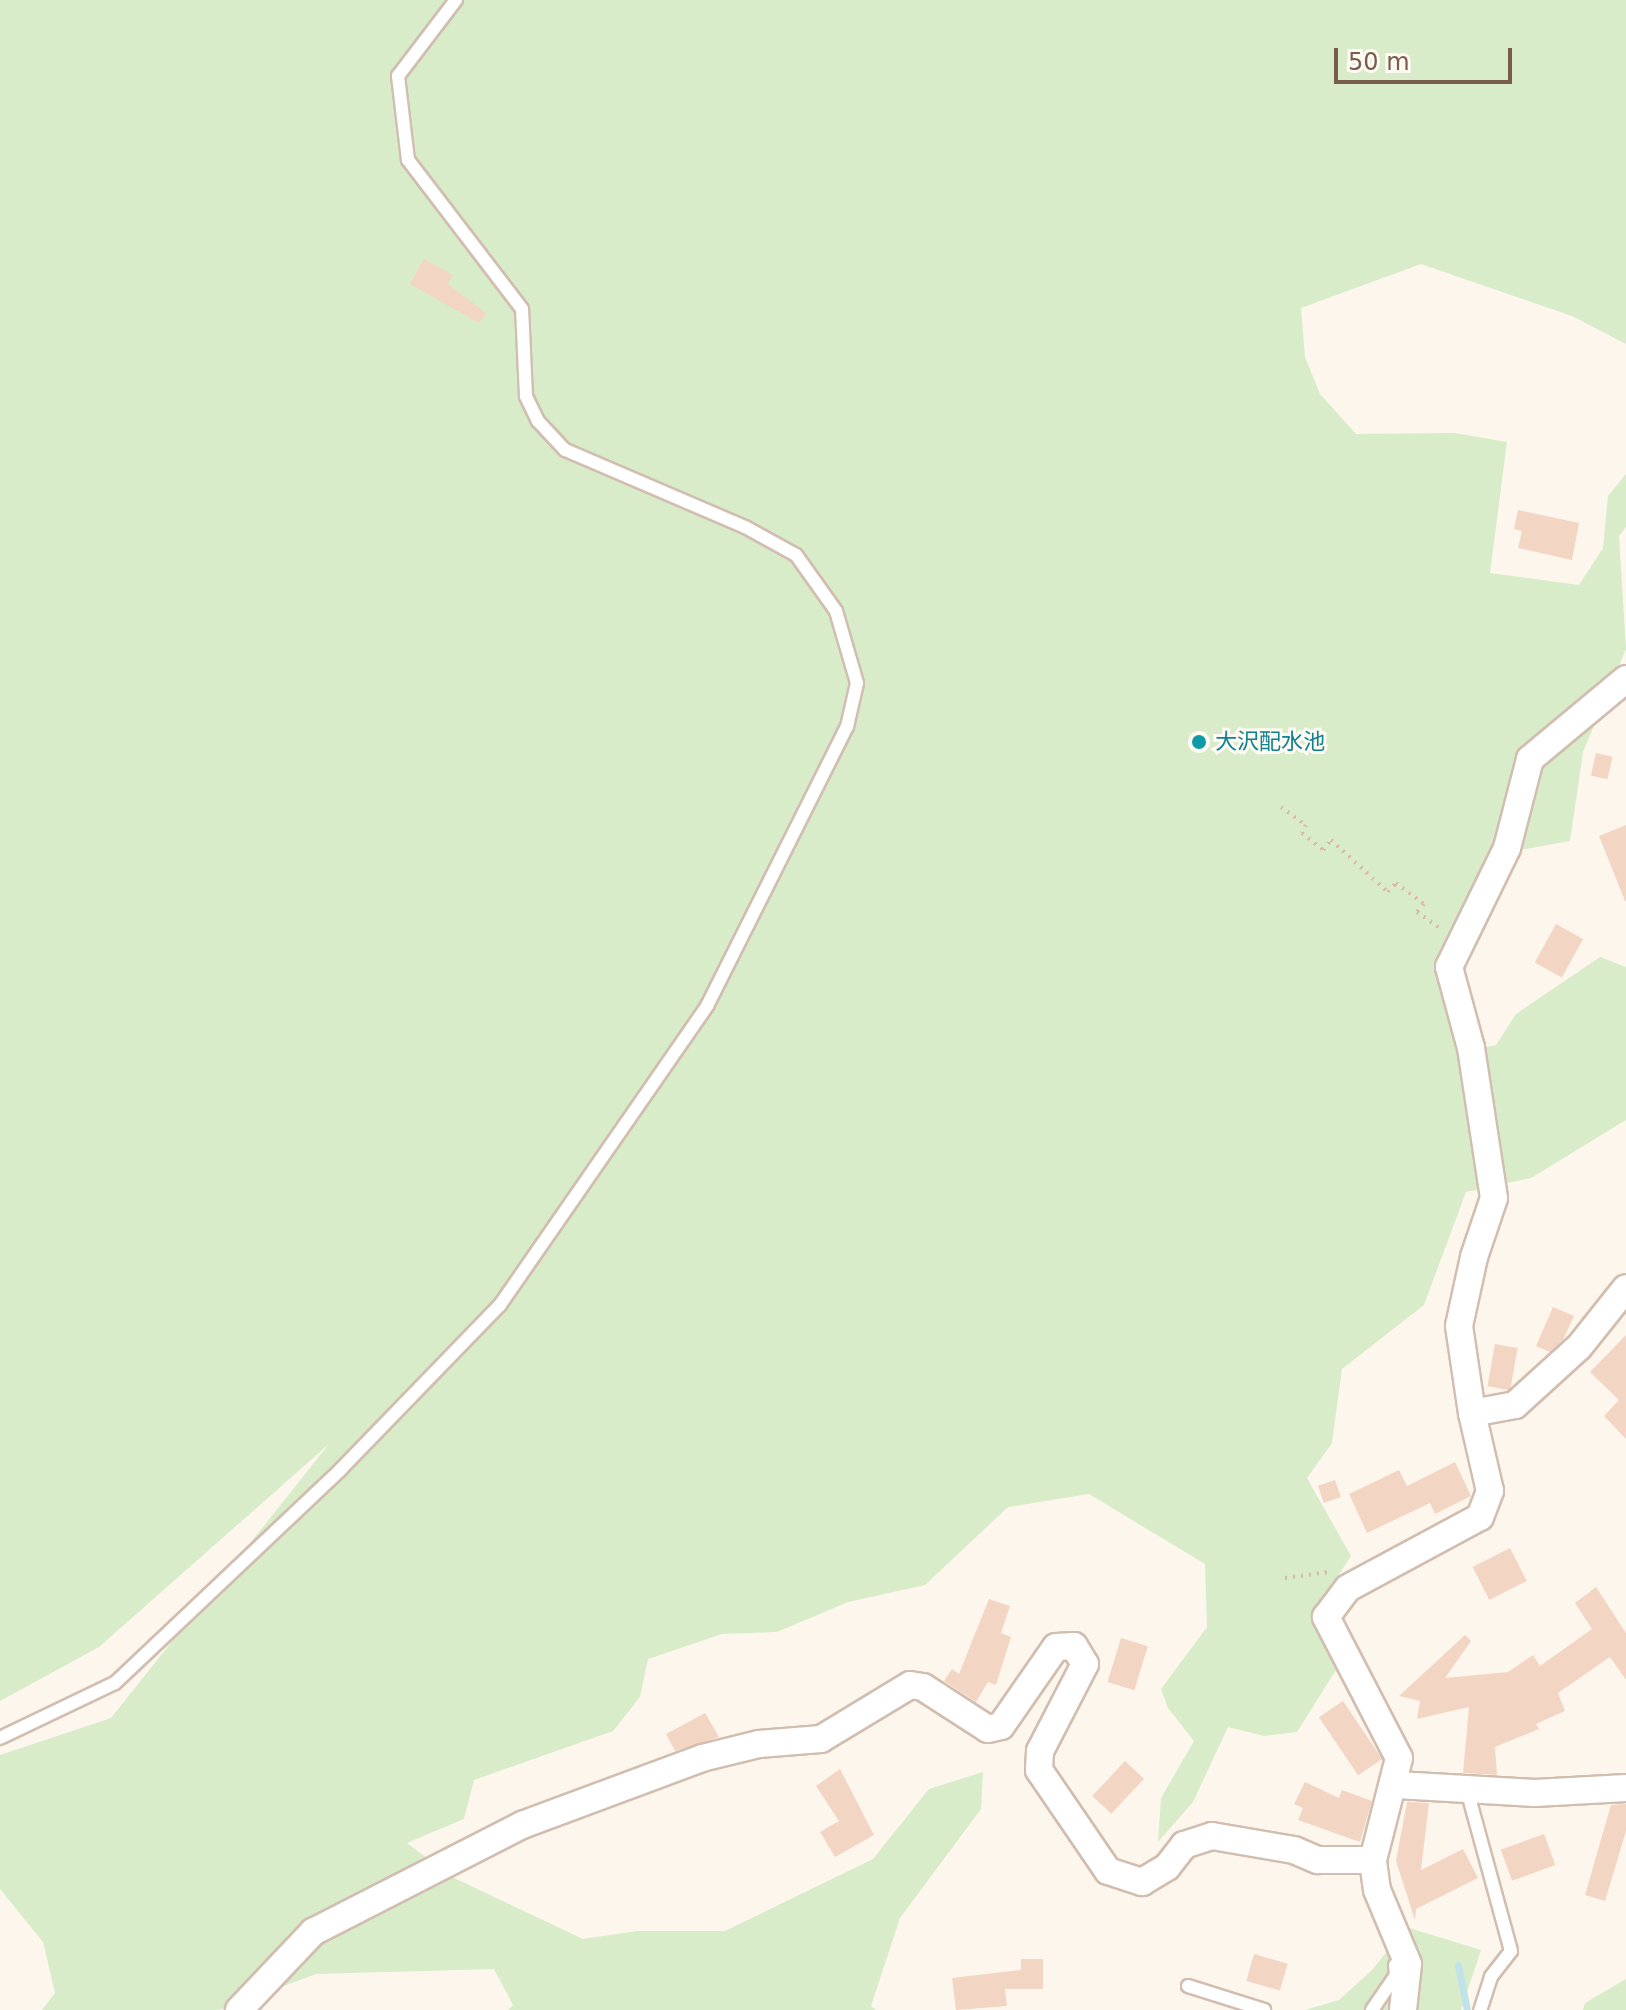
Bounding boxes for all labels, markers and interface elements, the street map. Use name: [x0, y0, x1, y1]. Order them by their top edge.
scale bar: [1338, 32, 1516, 82]
text: 50 m: [1348, 48, 1410, 76]
place label: 大沢配水池: [1215, 729, 1325, 755]
marker: 大沢配水池: [1190, 733, 1208, 751]

